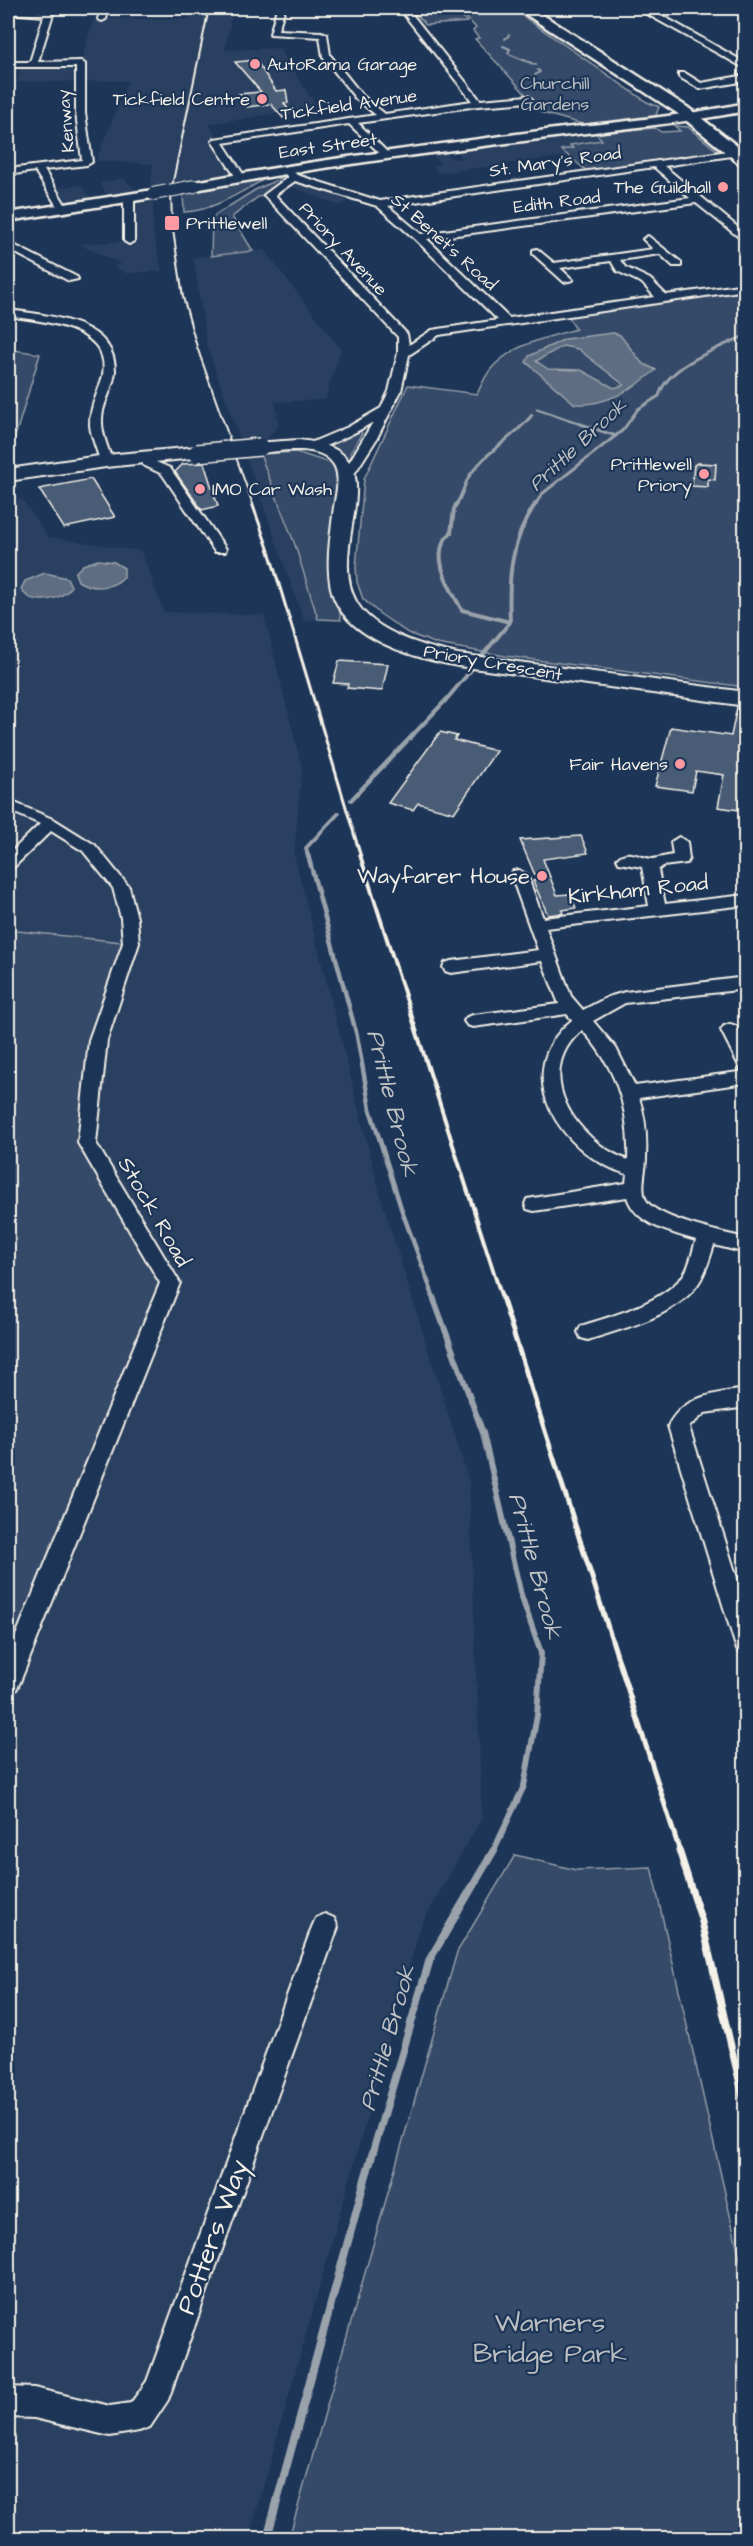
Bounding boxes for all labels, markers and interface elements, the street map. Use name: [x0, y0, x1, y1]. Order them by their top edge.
place label: AutoRama Garage: [267, 52, 417, 78]
marker: AutoRama Garage: [248, 57, 262, 71]
park label: Churchill Gardens: [520, 71, 590, 117]
street label: Tickfield Avenue: [279, 83, 419, 127]
place label: Tickfield Centre: [113, 87, 250, 112]
street label: Kenway: [51, 88, 82, 154]
marker: Tickfield Centre: [255, 92, 269, 106]
street label: East Street: [277, 127, 379, 165]
street label: St. Mary's Road: [487, 140, 623, 185]
place label: The Guildhall: [614, 175, 711, 200]
marker: The Guildhall: [716, 180, 730, 194]
street label: Edith Road: [512, 184, 602, 220]
street label: St Benet's Road: [385, 188, 503, 296]
street label: Priory Avenue: [292, 197, 393, 302]
place label: Prittlewell: [186, 211, 267, 236]
marker: Prittlewell: [163, 214, 181, 232]
water label: Prittle Brook: [523, 392, 634, 498]
place label: Prittlewell Priory: [611, 452, 692, 499]
marker: Prittlewell Priory: [697, 467, 711, 481]
place label: IMO Car Wash: [212, 477, 332, 502]
marker: IMO Car Wash: [193, 482, 207, 496]
street label: Priory Crescent: [422, 639, 565, 689]
place label: Fair Havens: [569, 752, 668, 777]
marker: Fair Havens: [673, 757, 687, 771]
place label: Wayfarer House: [357, 861, 530, 893]
street label: Kirkham Road: [566, 867, 710, 913]
marker: Wayfarer House: [535, 869, 549, 883]
water label: Prittle Brook: [357, 1026, 427, 1181]
street label: Stock Road: [110, 1151, 198, 1273]
water label: Prittle Brook: [499, 1489, 571, 1644]
water label: Prittle Brook: [351, 1960, 425, 2115]
street label: Potters Way: [167, 2154, 260, 2320]
park label: Warners Bridge Park: [473, 2304, 627, 2374]

